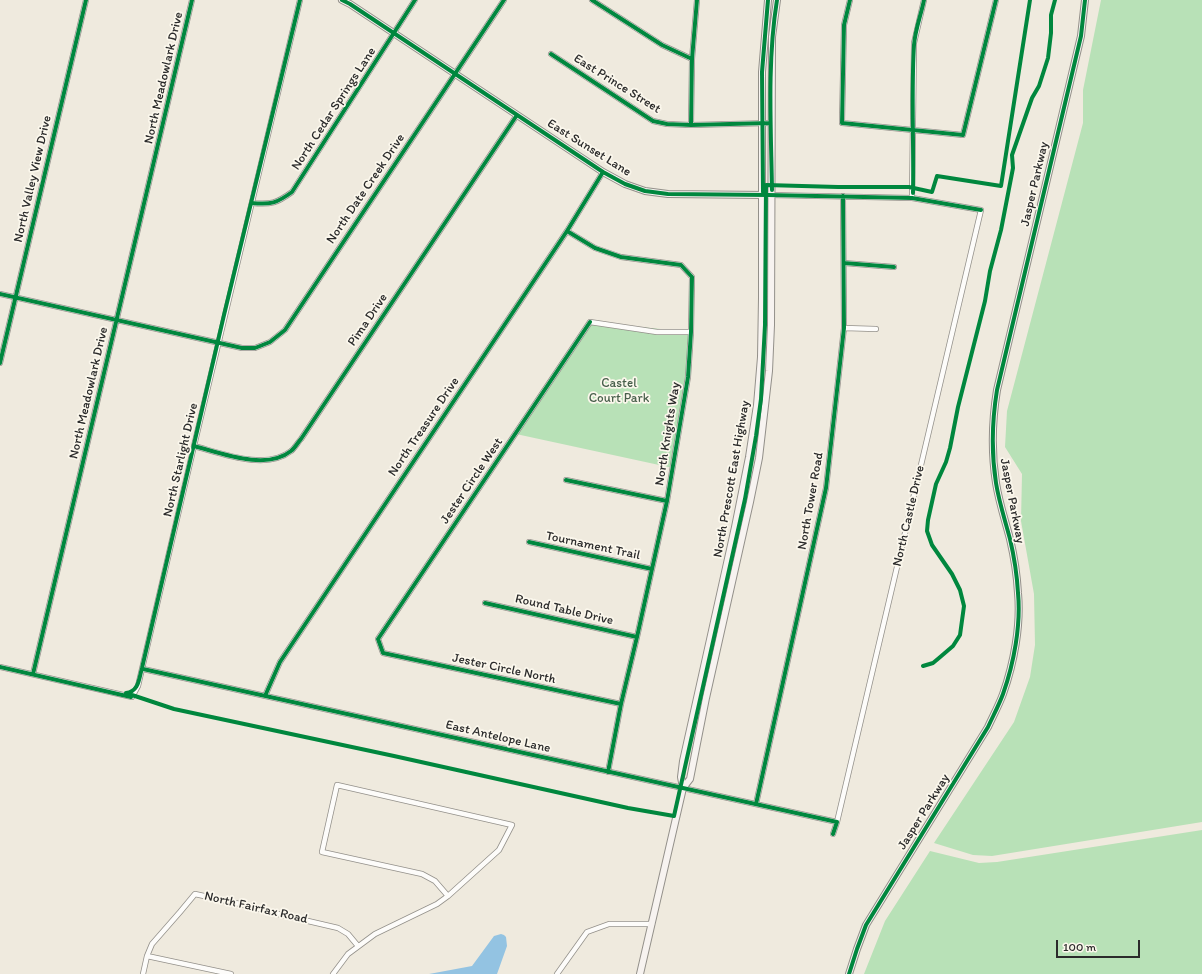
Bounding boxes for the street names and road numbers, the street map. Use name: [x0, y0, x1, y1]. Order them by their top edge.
street label: North Meadowlark Drive: [141, 10, 187, 146]
street label: North Cedar Springs Lane: [288, 45, 380, 173]
street label: East Prince Street: [570, 51, 664, 117]
street label: North Valley View Drive: [11, 114, 55, 244]
street label: East Sunset Lane: [544, 116, 634, 180]
street label: North Date Creek Drive: [323, 131, 409, 247]
street label: Jasper Parkway: [1018, 140, 1052, 228]
street label: Pima Drive: [345, 291, 391, 349]
street label: North Meadowlark Drive: [66, 325, 112, 461]
street label: North Treasure Drive: [385, 375, 463, 479]
street label: North Knights Way: [652, 381, 684, 487]
street label: North Prescott East Highway: [710, 399, 754, 559]
street label: North Starlight Drive: [160, 401, 202, 519]
street label: Jester Circle West: [437, 435, 507, 527]
street label: North Tower Road: [795, 451, 827, 551]
street label: Jasper Parkway: [996, 457, 1028, 545]
street label: North Castle Drive: [890, 464, 928, 568]
street label: Tournament Trail: [544, 528, 642, 564]
street label: Round Table Drive: [513, 591, 615, 629]
street label: Jester Circle North: [451, 650, 557, 688]
street label: East Antelope Lane: [444, 717, 552, 757]
street label: Jasper Parkway: [895, 771, 953, 853]
street label: North Fairfax Road: [203, 889, 309, 927]

